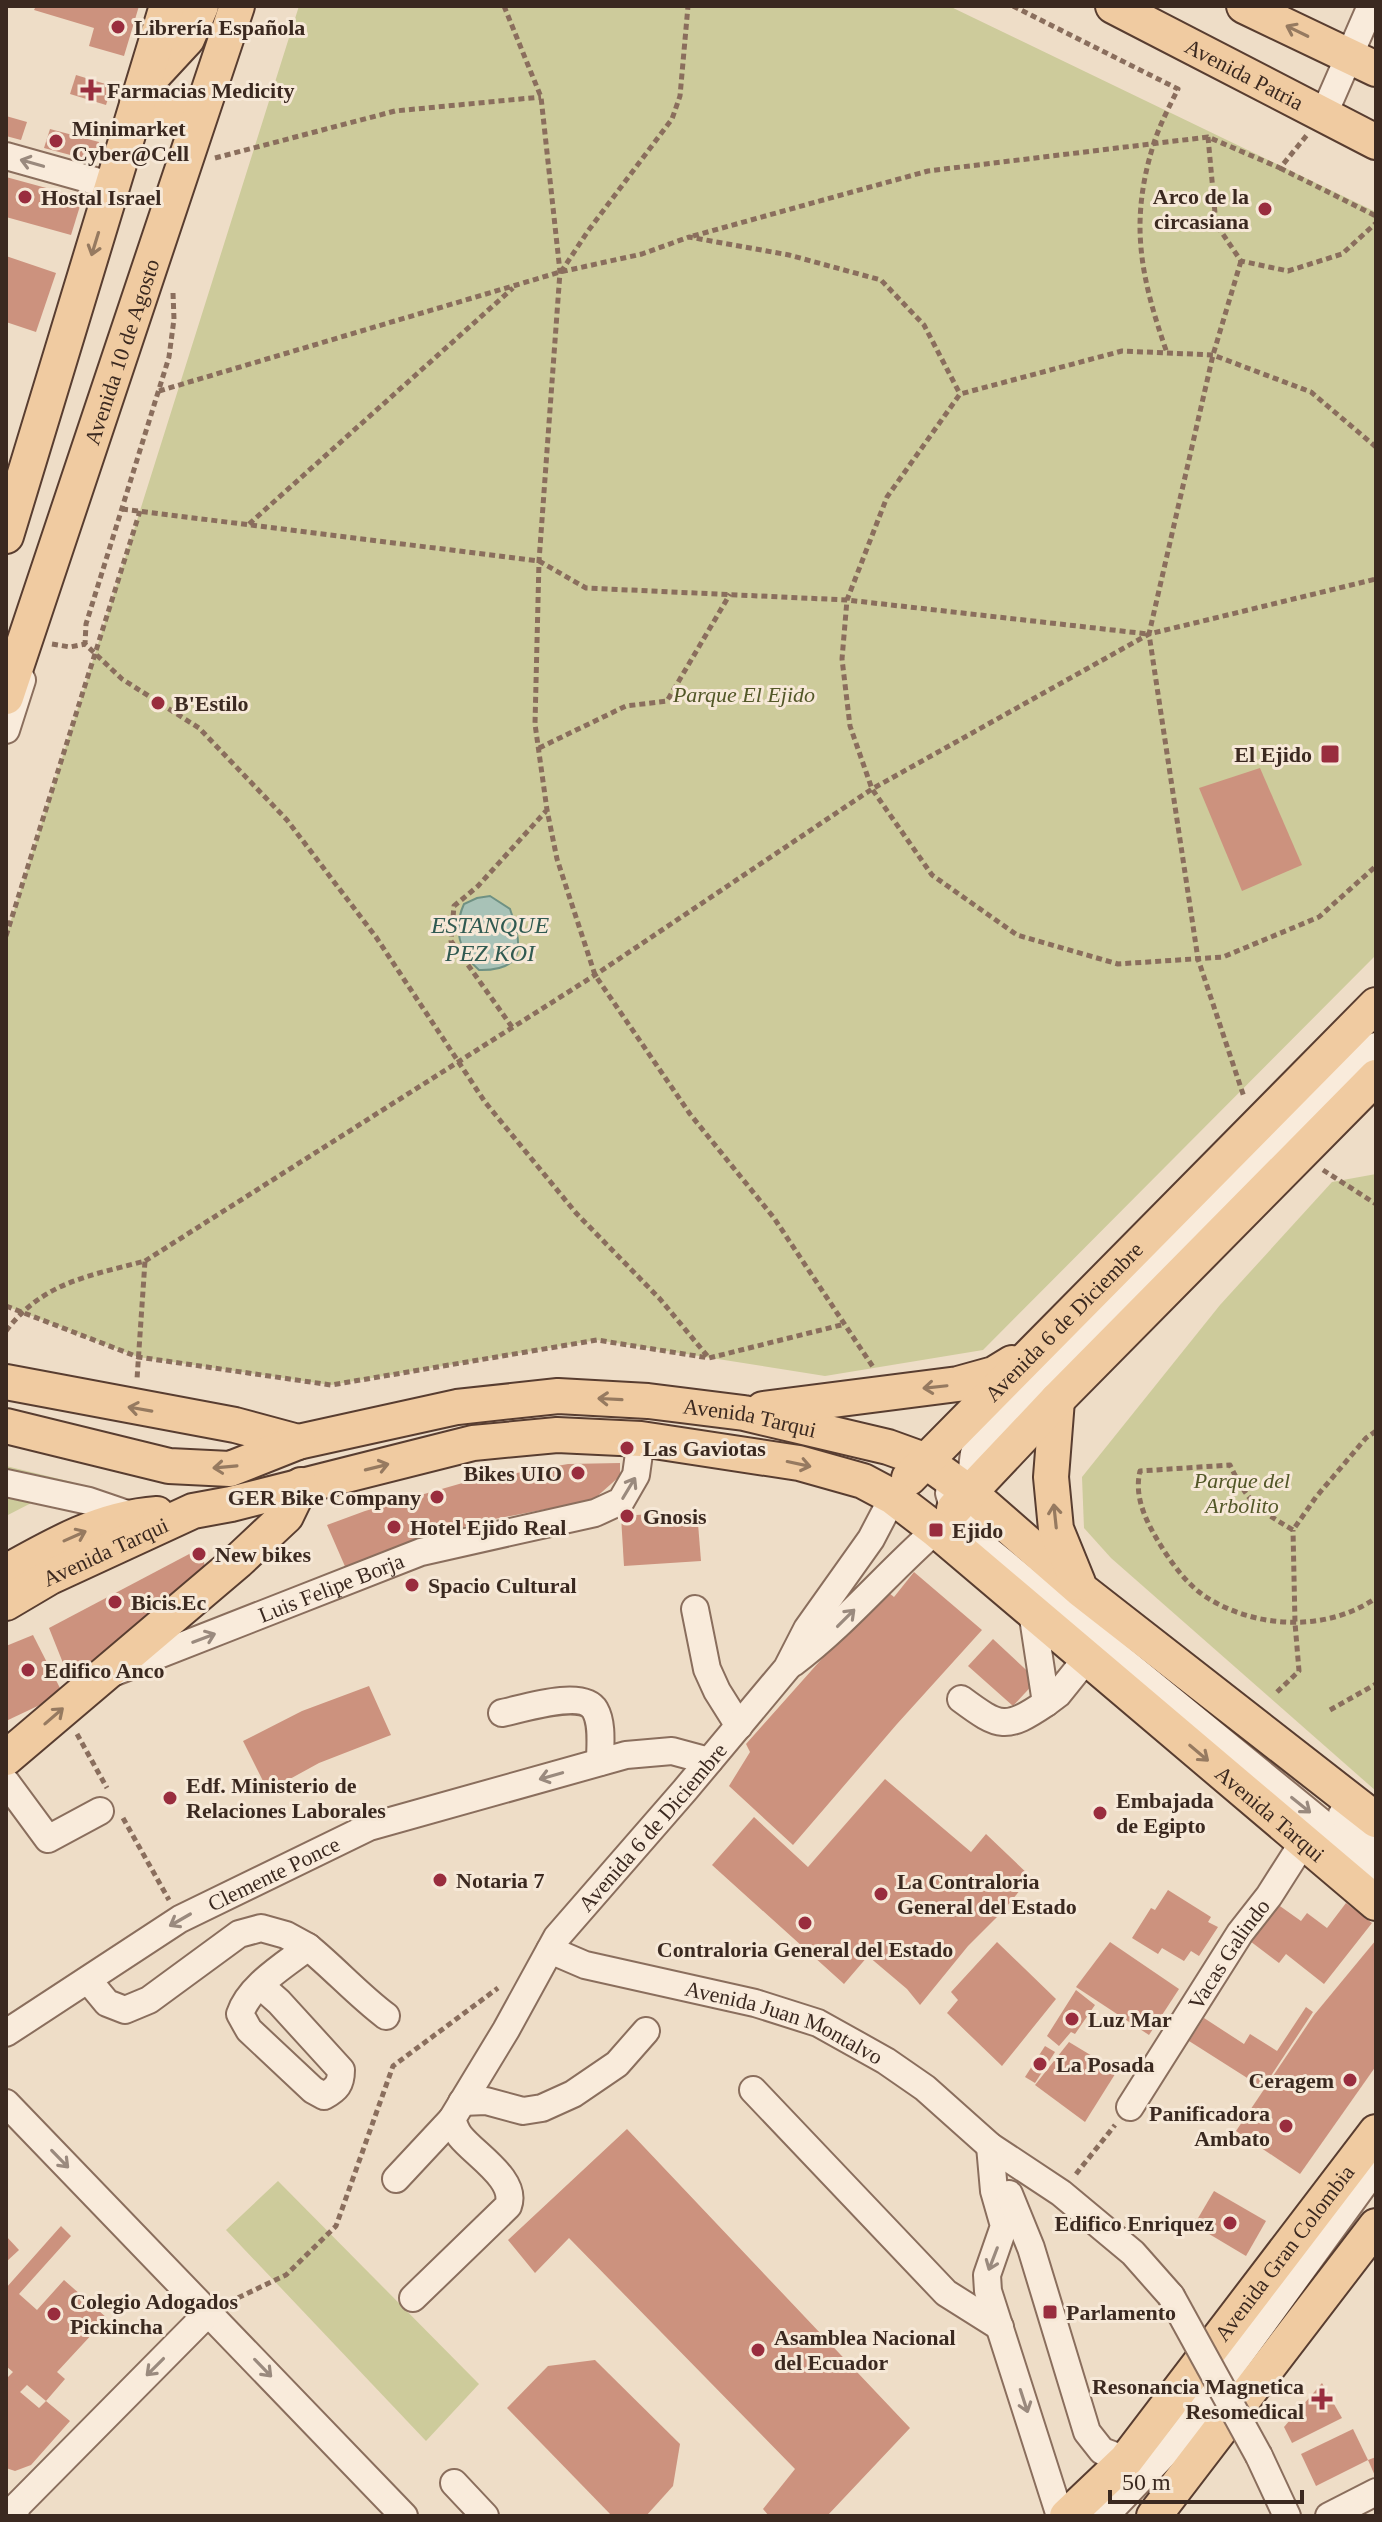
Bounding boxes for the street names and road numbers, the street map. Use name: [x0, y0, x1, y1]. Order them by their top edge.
street label: Avenida Patria: [1181, 33, 1308, 115]
street label: Avenida 10 de Agosto: [79, 256, 164, 448]
street label: Avenida 6 de Diciembre: [979, 1236, 1148, 1406]
street label: Avenida Tarqui: [682, 1393, 819, 1442]
street label: Avenida Tarqui: [39, 1512, 172, 1591]
street label: Luis Felipe Borja: [255, 1547, 407, 1627]
street label: Avenida 6 de Diciembre: [573, 1738, 732, 1916]
street label: Avenida Tarqui: [1211, 1760, 1330, 1867]
street label: Clemente Ponce: [203, 1831, 344, 1916]
street label: Vacas Galindo: [1183, 1894, 1275, 2014]
street label: Avenida Juan Montalvo: [683, 1975, 887, 2069]
street label: Avenida Gran Colombia: [1209, 2160, 1359, 2346]

